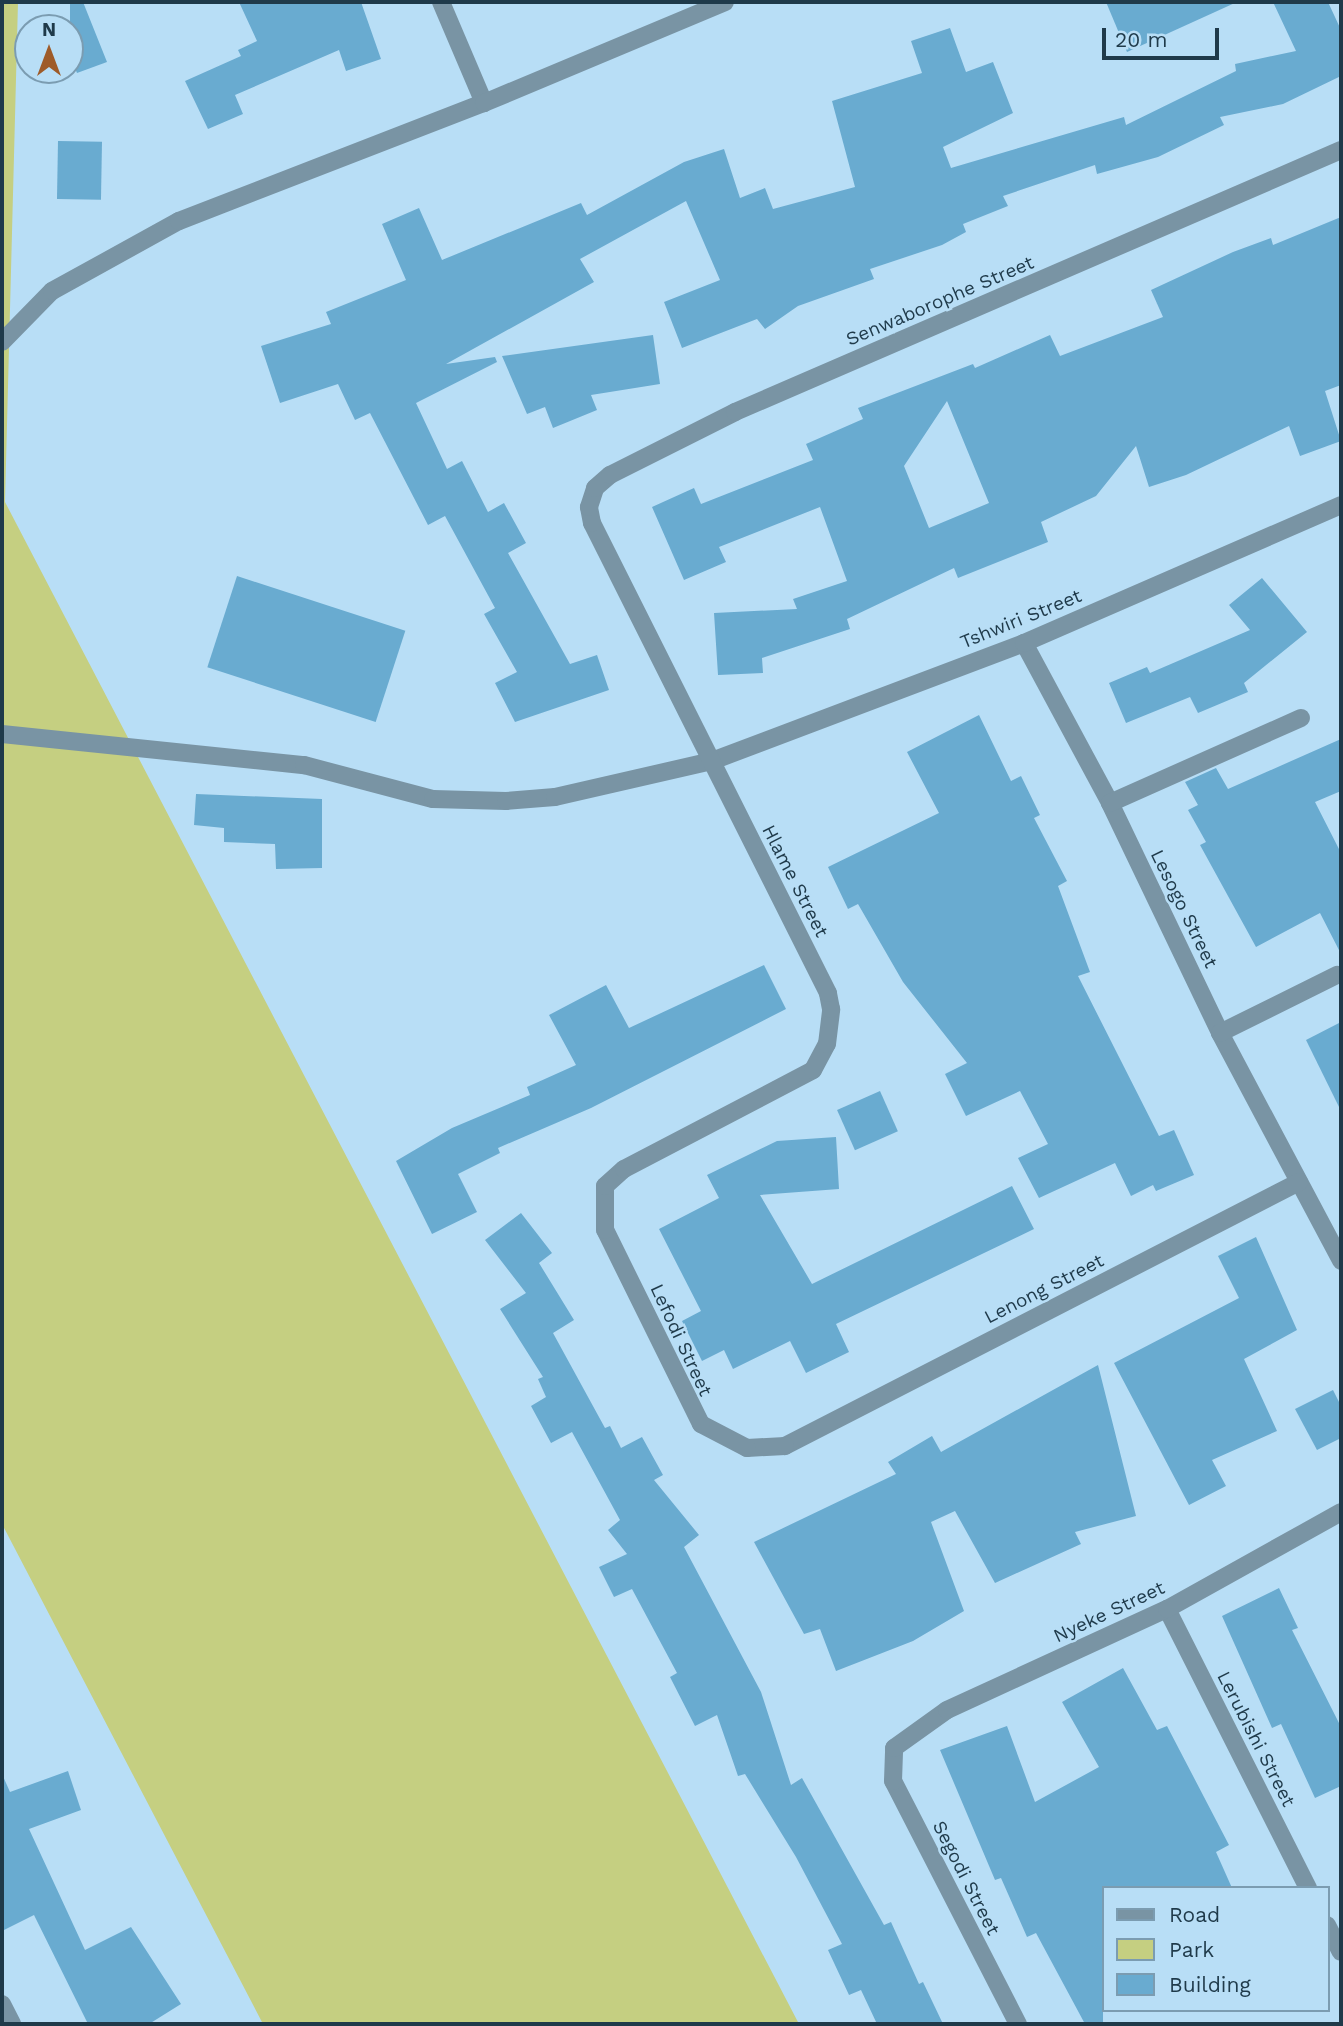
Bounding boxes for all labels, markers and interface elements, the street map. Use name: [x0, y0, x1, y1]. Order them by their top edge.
north arrow: [14, 14, 84, 84]
scale bar: [1105, 14, 1222, 58]
text: N: [42, 18, 56, 41]
text: 20 m: [1115, 27, 1167, 52]
street label: Senwaborophe Street: [843, 251, 1037, 351]
street label: Tshwiri Street: [957, 584, 1085, 654]
street label: Hlame Street: [757, 821, 833, 941]
street label: Lesogo Street: [1146, 846, 1222, 972]
street label: Lenong Street: [981, 1249, 1107, 1329]
street label: Lefodi Street: [645, 1280, 717, 1400]
street label: Nyeke Street: [1050, 1576, 1168, 1648]
street label: Lerubishi Street: [1212, 1667, 1300, 1811]
street label: Segodi Street: [927, 1817, 1005, 1939]
legend: [1102, 1886, 1329, 2012]
text: Road: [1169, 1902, 1220, 1927]
text: Park: [1169, 1937, 1214, 1962]
text: Building: [1169, 1972, 1251, 1997]

